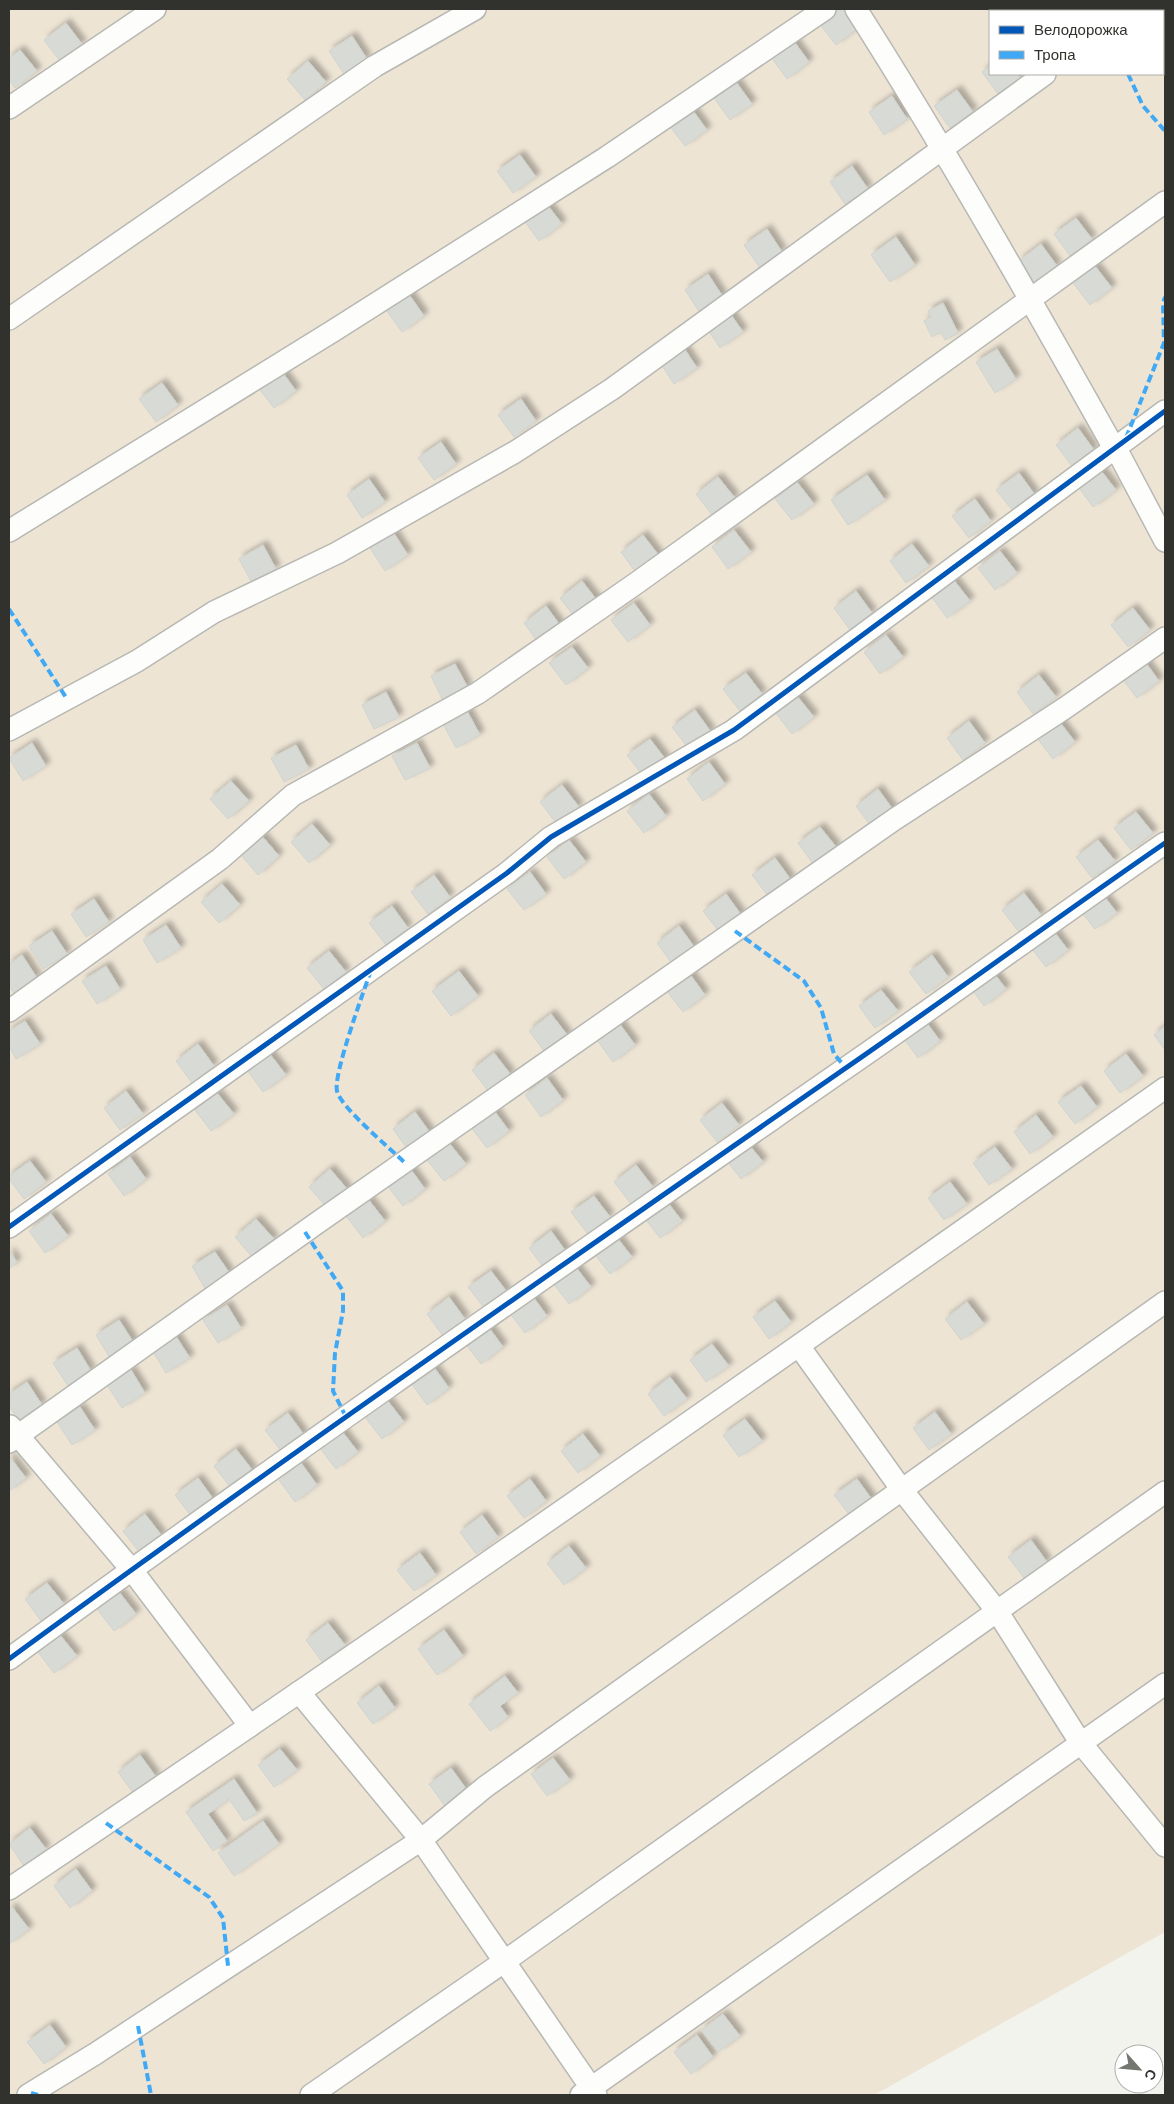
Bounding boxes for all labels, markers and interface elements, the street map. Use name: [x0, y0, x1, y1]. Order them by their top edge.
legend: [989, 10, 1164, 75]
text: Велодорожка: [1034, 20, 1128, 38]
text: Тропа: [1034, 45, 1076, 63]
north arrow: [1114, 2044, 1164, 2094]
text: С: [1141, 2067, 1161, 2083]

